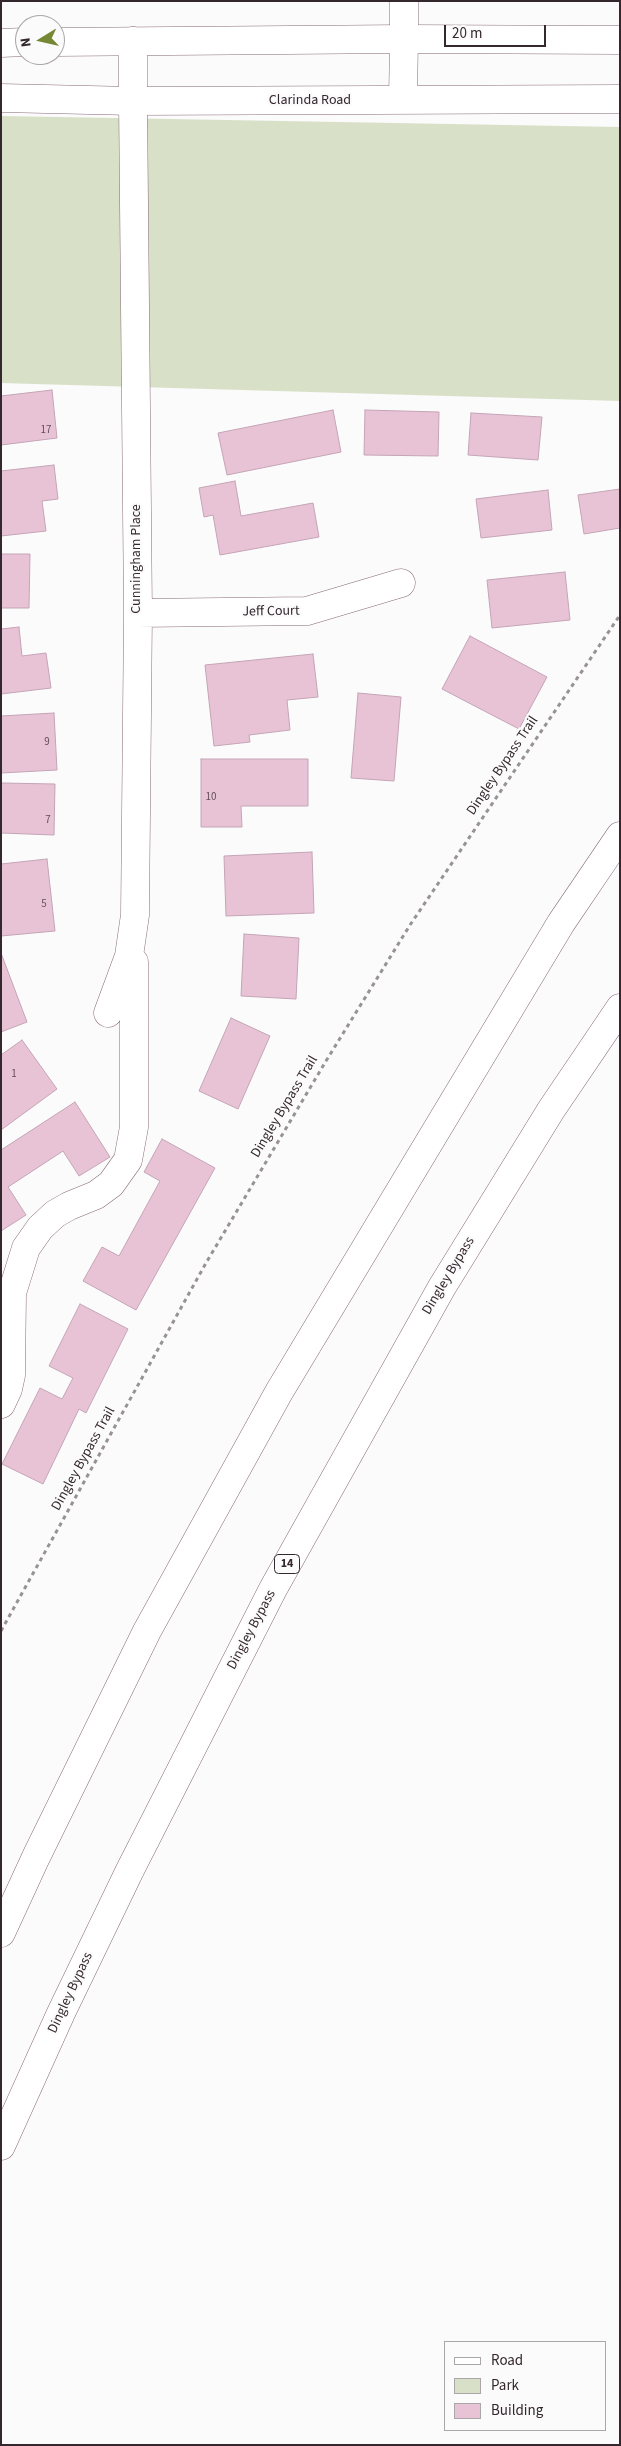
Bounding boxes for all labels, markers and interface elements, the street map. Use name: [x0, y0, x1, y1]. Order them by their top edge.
north arrow: [15, 15, 65, 65]
scale bar: [446, 15, 548, 47]
text: 20 m: [452, 23, 482, 44]
text: N: [16, 36, 37, 48]
street label: Clarinda Road: [269, 93, 351, 109]
house number: 17: [41, 424, 51, 438]
street label: Cunningham Place: [129, 504, 145, 614]
street label: Jeff Court: [242, 603, 300, 621]
street label: Dingley Bypass Trail: [464, 713, 542, 819]
house number: 9: [44, 736, 50, 750]
house number: 10: [206, 791, 216, 805]
house number: 7: [45, 814, 51, 828]
house number: 5: [41, 898, 47, 912]
street label: Dingley Bypass Trail: [248, 1053, 322, 1161]
house number: 1: [11, 1068, 17, 1082]
street label: Dingley Bypass: [419, 1234, 479, 1318]
street label: Dingley Bypass Trail: [49, 1404, 119, 1514]
road number: 14: [274, 1555, 300, 1574]
street label: Dingley Bypass: [224, 1587, 280, 1673]
street label: Dingley Bypass: [45, 1950, 97, 2036]
legend: [444, 2341, 606, 2431]
text: Road: [491, 2350, 523, 2371]
text: Park: [491, 2375, 519, 2396]
text: Building: [491, 2400, 543, 2421]

